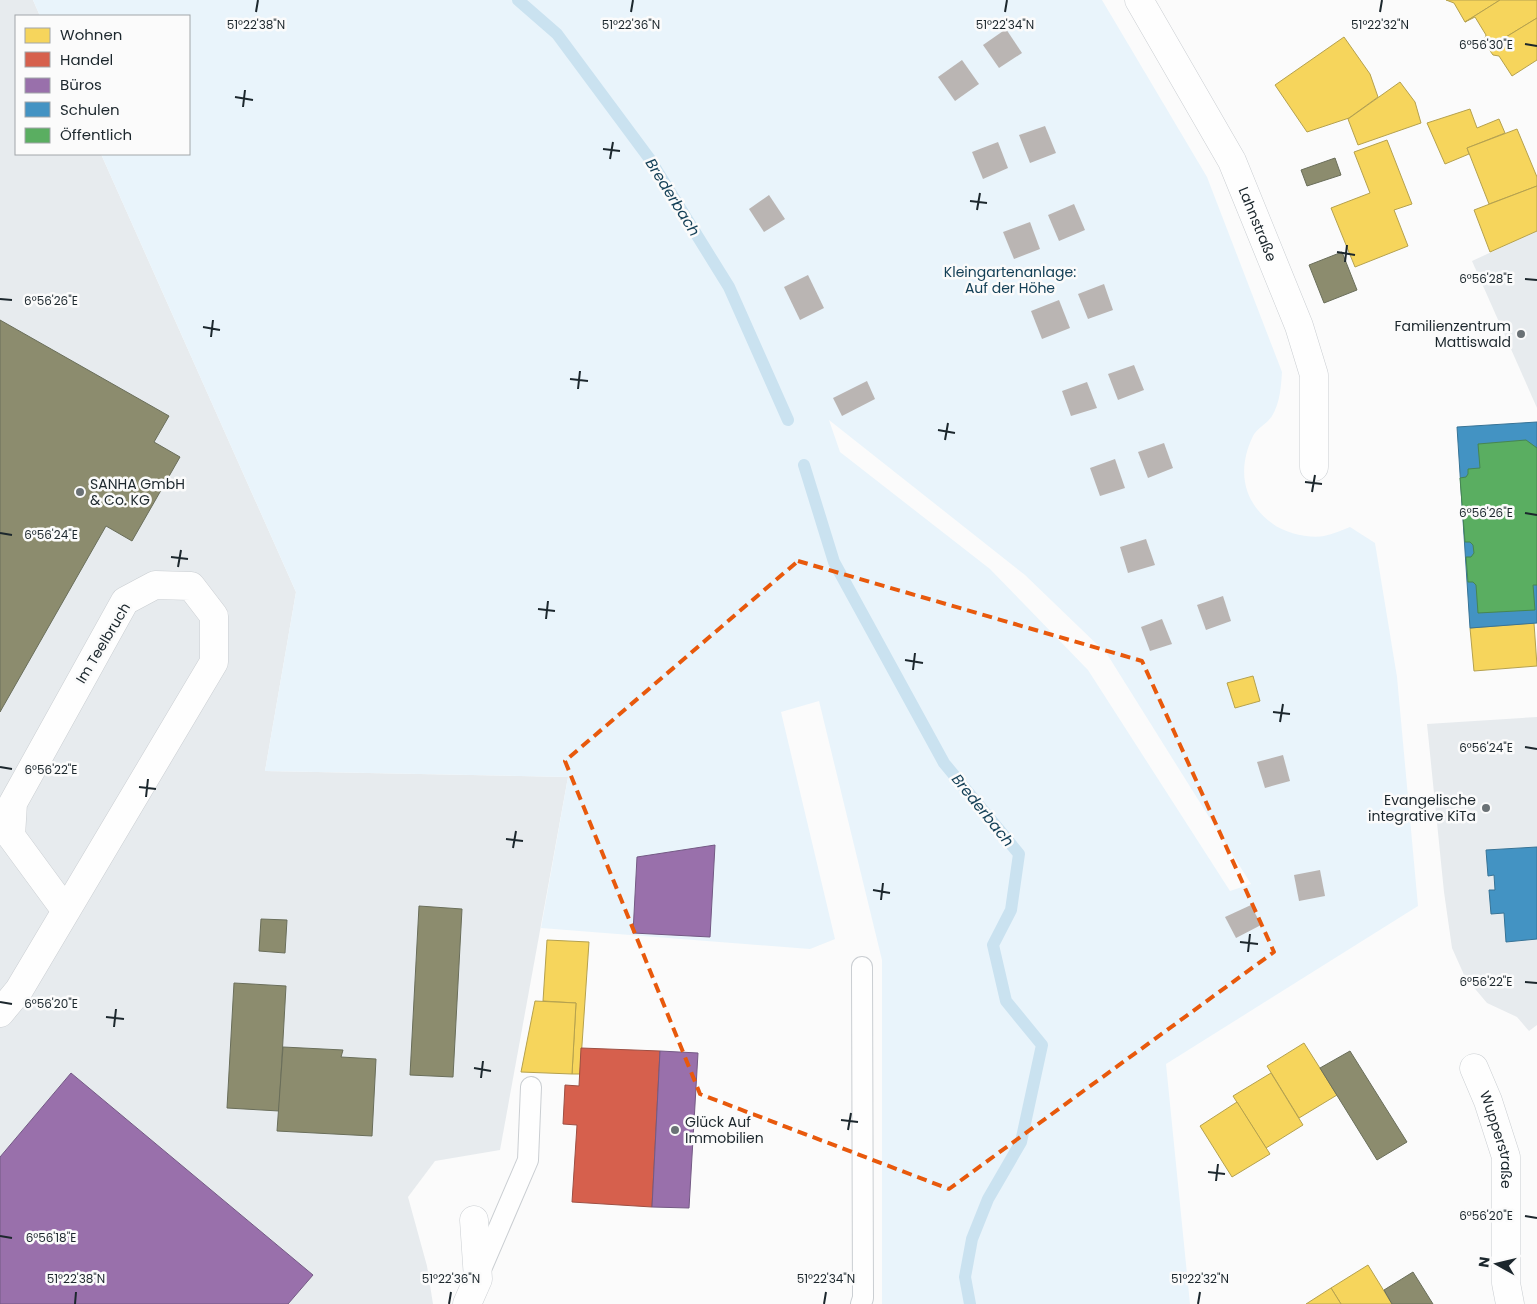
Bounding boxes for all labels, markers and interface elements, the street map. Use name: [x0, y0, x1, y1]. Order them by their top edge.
legend: [15, 15, 190, 155]
text: 51°22'38"N: [227, 16, 285, 33]
text: 51°22'36"N: [602, 16, 660, 33]
text: 51°22'34"N: [976, 16, 1034, 33]
text: 51°22'32"N: [1351, 16, 1409, 33]
text: Wohnen: [60, 24, 122, 45]
text: 6°56'30"E: [1459, 36, 1513, 53]
text: Handel: [60, 49, 113, 70]
text: Büros: [60, 74, 102, 95]
text: Schulen: [60, 99, 120, 120]
text: Öffentlich: [60, 124, 132, 145]
water label: Brederbach: [641, 154, 705, 240]
street label: Lahnstraße: [1234, 184, 1282, 265]
park label: Kleingartenanlage: Auf der Höhe: [944, 262, 1076, 298]
text: 6°56'28"E: [1459, 270, 1513, 287]
text: 6°56'26"E: [24, 292, 78, 309]
place label: Familienzentrum Mattiswald: [1394, 316, 1511, 352]
marker: Familienzentrum Mattiswald: [1515, 328, 1527, 340]
place label: SANHA GmbH & Co. KG: [90, 474, 185, 510]
marker: SANHA GmbH & Co. KG: [74, 486, 86, 498]
text: 6°56'26"E: [1459, 504, 1513, 521]
text: 6°56'24"E: [24, 526, 78, 543]
street label: Im Teelbruch: [71, 599, 135, 687]
text: 6°56'24"E: [1459, 739, 1513, 756]
text: 6°56'22"E: [24, 761, 78, 778]
water label: Brederbach: [947, 769, 1019, 851]
place label: Evangelische integrative KiTa: [1368, 790, 1476, 826]
marker: Evangelische integrative KiTa: [1480, 802, 1492, 814]
text: 6°56'22"E: [1459, 973, 1513, 990]
text: 6°56'20"E: [24, 995, 78, 1012]
street label: Wupperstraße: [1475, 1088, 1516, 1189]
place label: Glück Auf Immobilien: [685, 1112, 764, 1148]
marker: Glück Auf Immobilien: [669, 1124, 681, 1136]
text: 6°56'20"E: [1459, 1207, 1513, 1224]
text: 6°56'18"E: [26, 1229, 76, 1246]
north arrow: [1472, 1239, 1522, 1289]
text: N: [1473, 1256, 1495, 1269]
text: 51°22'38"N: [47, 1270, 105, 1287]
text: 51°22'36"N: [422, 1270, 480, 1287]
text: 51°22'34"N: [797, 1270, 855, 1287]
text: 51°22'32"N: [1171, 1270, 1229, 1287]

